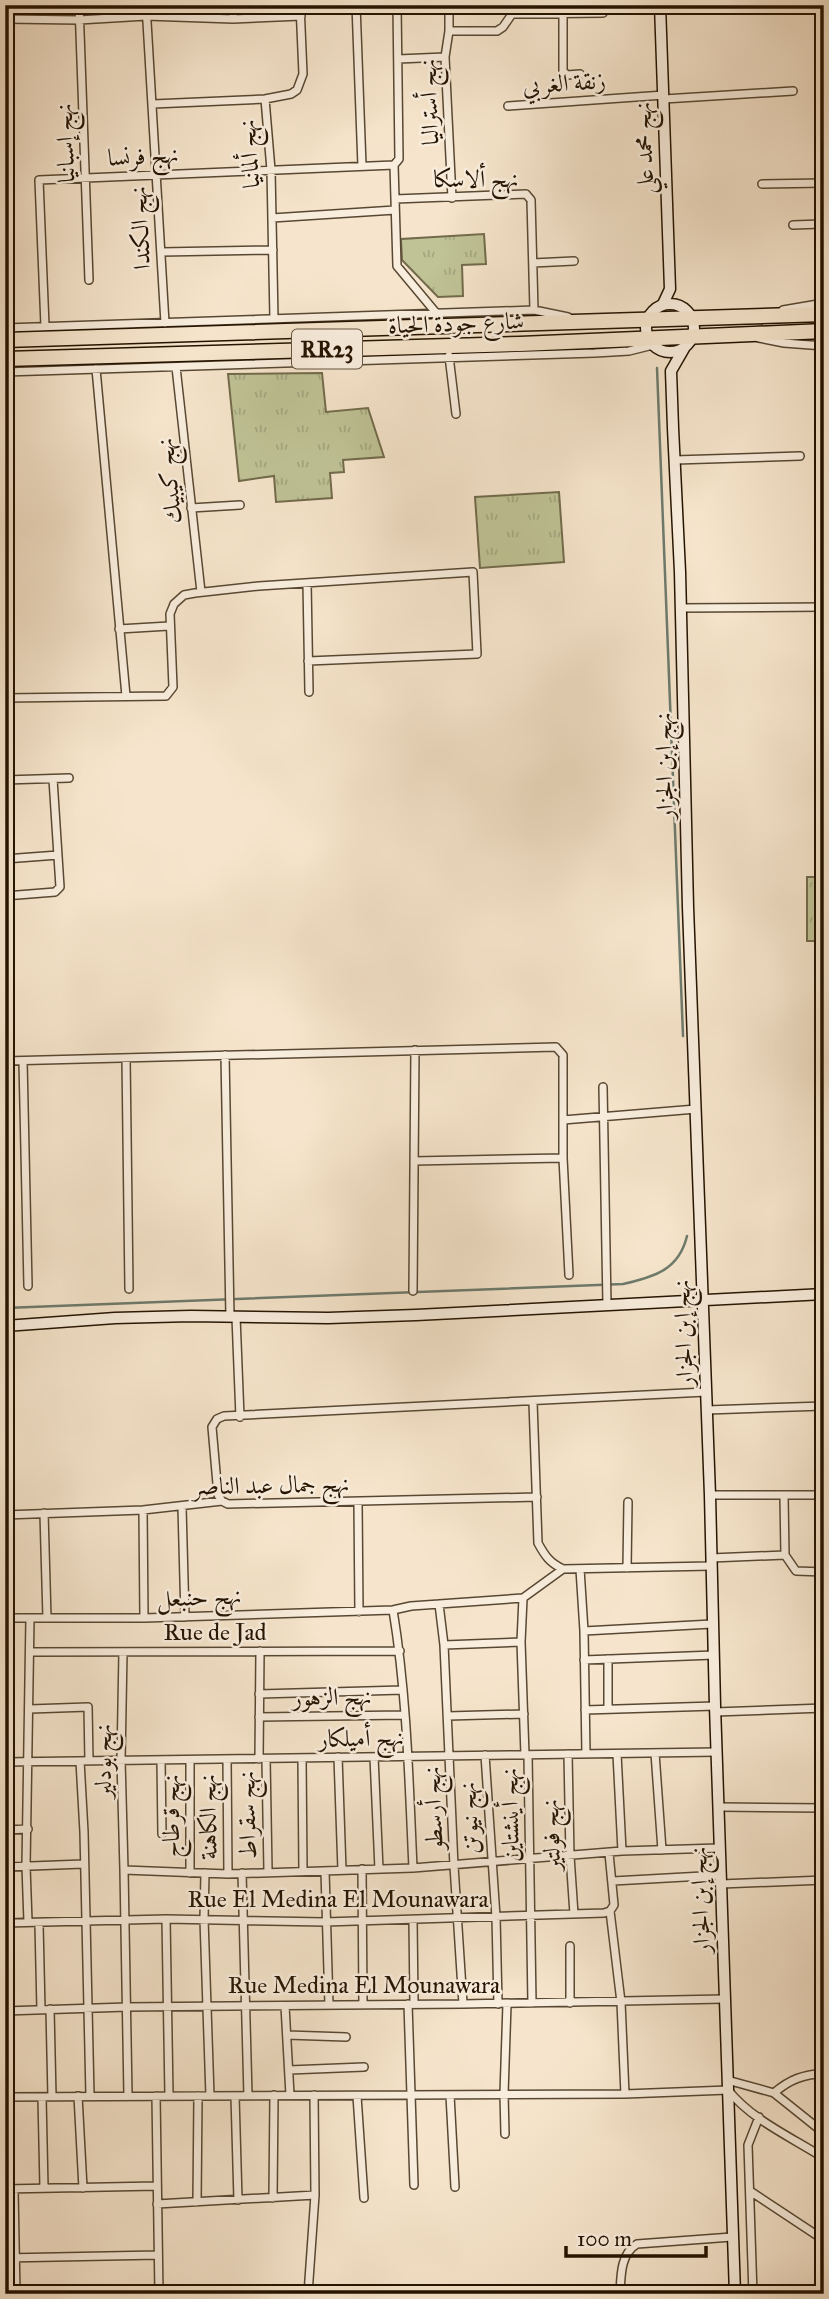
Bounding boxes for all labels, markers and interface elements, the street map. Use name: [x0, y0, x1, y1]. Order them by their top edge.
street label: نهج أستراليا: [411, 58, 451, 146]
street label: زنقة الغربي: [521, 65, 607, 105]
street label: نهج محمد علي: [627, 101, 669, 195]
street label: نهج إسبانيا: [49, 103, 87, 183]
street label: نهج ألمانيا: [230, 118, 272, 190]
street label: نهج فرنسا: [107, 139, 180, 179]
street label: نهج ألاسكا: [433, 162, 519, 200]
street label: نهج الكندا: [123, 185, 163, 271]
street label: شارع جودة الحياة: [387, 306, 525, 345]
road number: RR23: [292, 330, 362, 368]
street label: نهج كيبيك: [150, 436, 194, 526]
street label: نهج إبن الجزار: [648, 712, 686, 822]
street label: نهج إبن الجزار: [666, 1279, 706, 1389]
street label: نهج جمال عبد الناصر: [189, 1469, 350, 1507]
street label: نهج حنبعل: [156, 1581, 242, 1619]
street label: Rue de Jad: [163, 1617, 267, 1647]
street label: نهج الزهور: [290, 1681, 372, 1719]
street label: نهج أميلكار: [316, 1720, 404, 1760]
street label: نهج بودلير: [88, 1724, 124, 1801]
street label: نهج أرسطو: [415, 1766, 456, 1852]
street label: نهج أينشتاين: [492, 1768, 532, 1862]
street label: نهج سقراط: [231, 1770, 269, 1859]
street label: نهج قرطاج: [156, 1774, 192, 1858]
street label: نهج الكاهنة: [192, 1774, 230, 1860]
street label: نهج نيوتن: [452, 1781, 492, 1855]
street label: نهج فولتير: [535, 1798, 573, 1874]
street label: نهج إبن الجزار: [683, 1846, 723, 1956]
street label: Rue El Medina El Mounawara: [187, 1884, 489, 1914]
street label: Rue Medina El Mounawara: [228, 1970, 501, 2000]
scale bar: [566, 2215, 706, 2259]
text: 100 m: [577, 2226, 632, 2252]

